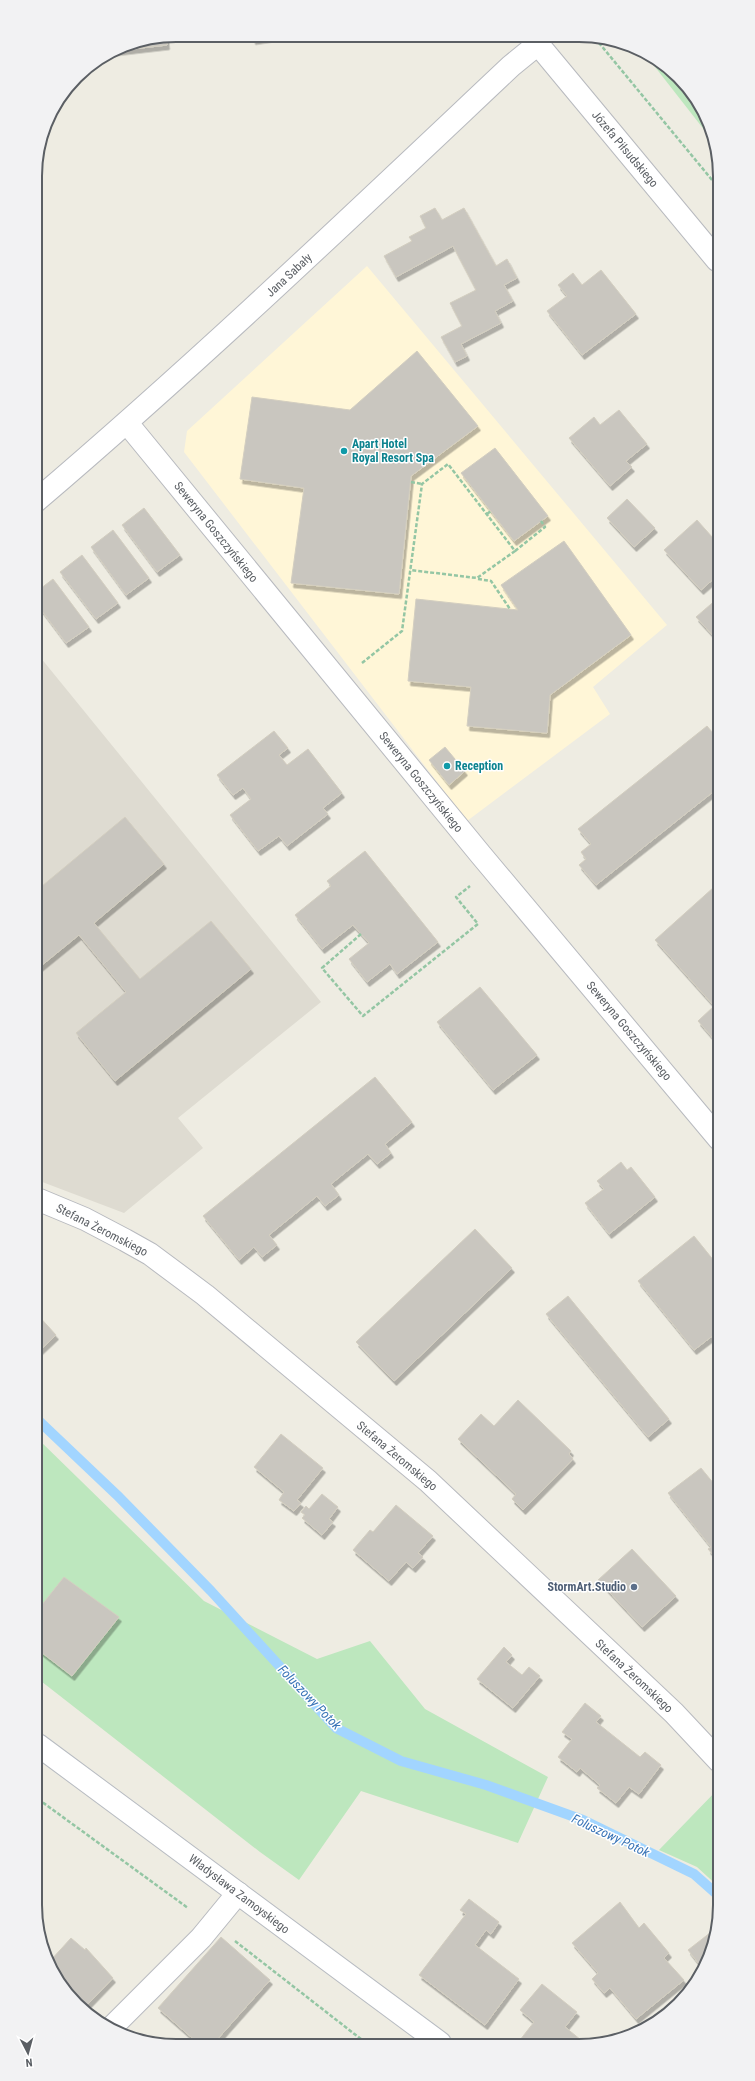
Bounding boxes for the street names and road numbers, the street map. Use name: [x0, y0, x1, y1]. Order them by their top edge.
street label: Józefa Piłsudskiego: [589, 108, 661, 190]
street label: Jana Sabały: [263, 250, 315, 300]
street label: Seweryna Goszczyńskiego: [171, 479, 261, 585]
street label: Seweryna Goszczyńskiego: [376, 729, 466, 835]
street label: Seweryna Goszczyńskiego: [583, 979, 675, 1083]
street label: Stefana Żeromskiego: [54, 1200, 151, 1259]
street label: Stefana Żeromskiego: [354, 1417, 441, 1494]
street label: Stefana Żeromskiego: [592, 1636, 676, 1716]
street label: Władysława Zamoyskiego: [186, 1852, 292, 1936]

